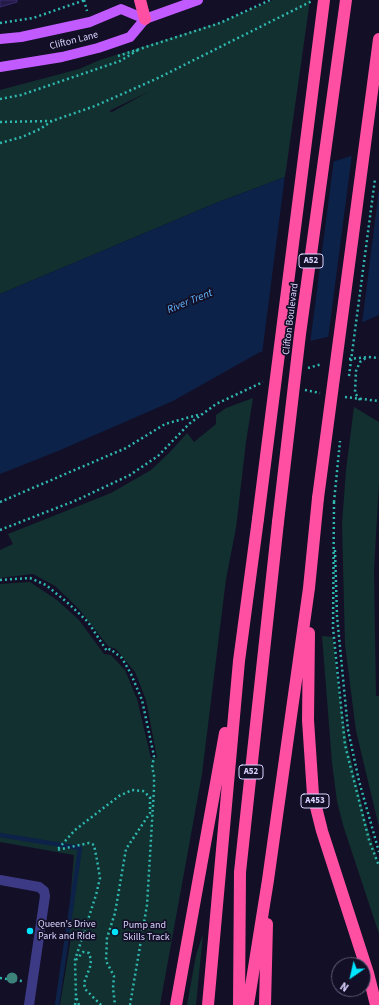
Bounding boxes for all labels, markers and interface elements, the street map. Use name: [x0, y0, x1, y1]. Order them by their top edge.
street label: Clifton Lane: [48, 29, 100, 53]
road number: A52: [299, 254, 323, 268]
street label: Clifton Boulevard: [281, 282, 301, 356]
water label: River Trent: [165, 287, 215, 317]
road number: A52: [239, 765, 263, 779]
road number: A453: [301, 794, 329, 808]
place label: Queen's Drive Park and Ride: [38, 919, 96, 942]
place label: Pump and Skills Track: [123, 920, 170, 944]
marker: Queen's Drive Park and Ride: [25, 926, 35, 936]
marker: Pump and Skills Track: [110, 927, 120, 937]
north arrow: [331, 957, 371, 997]
text: N: [337, 978, 352, 995]

